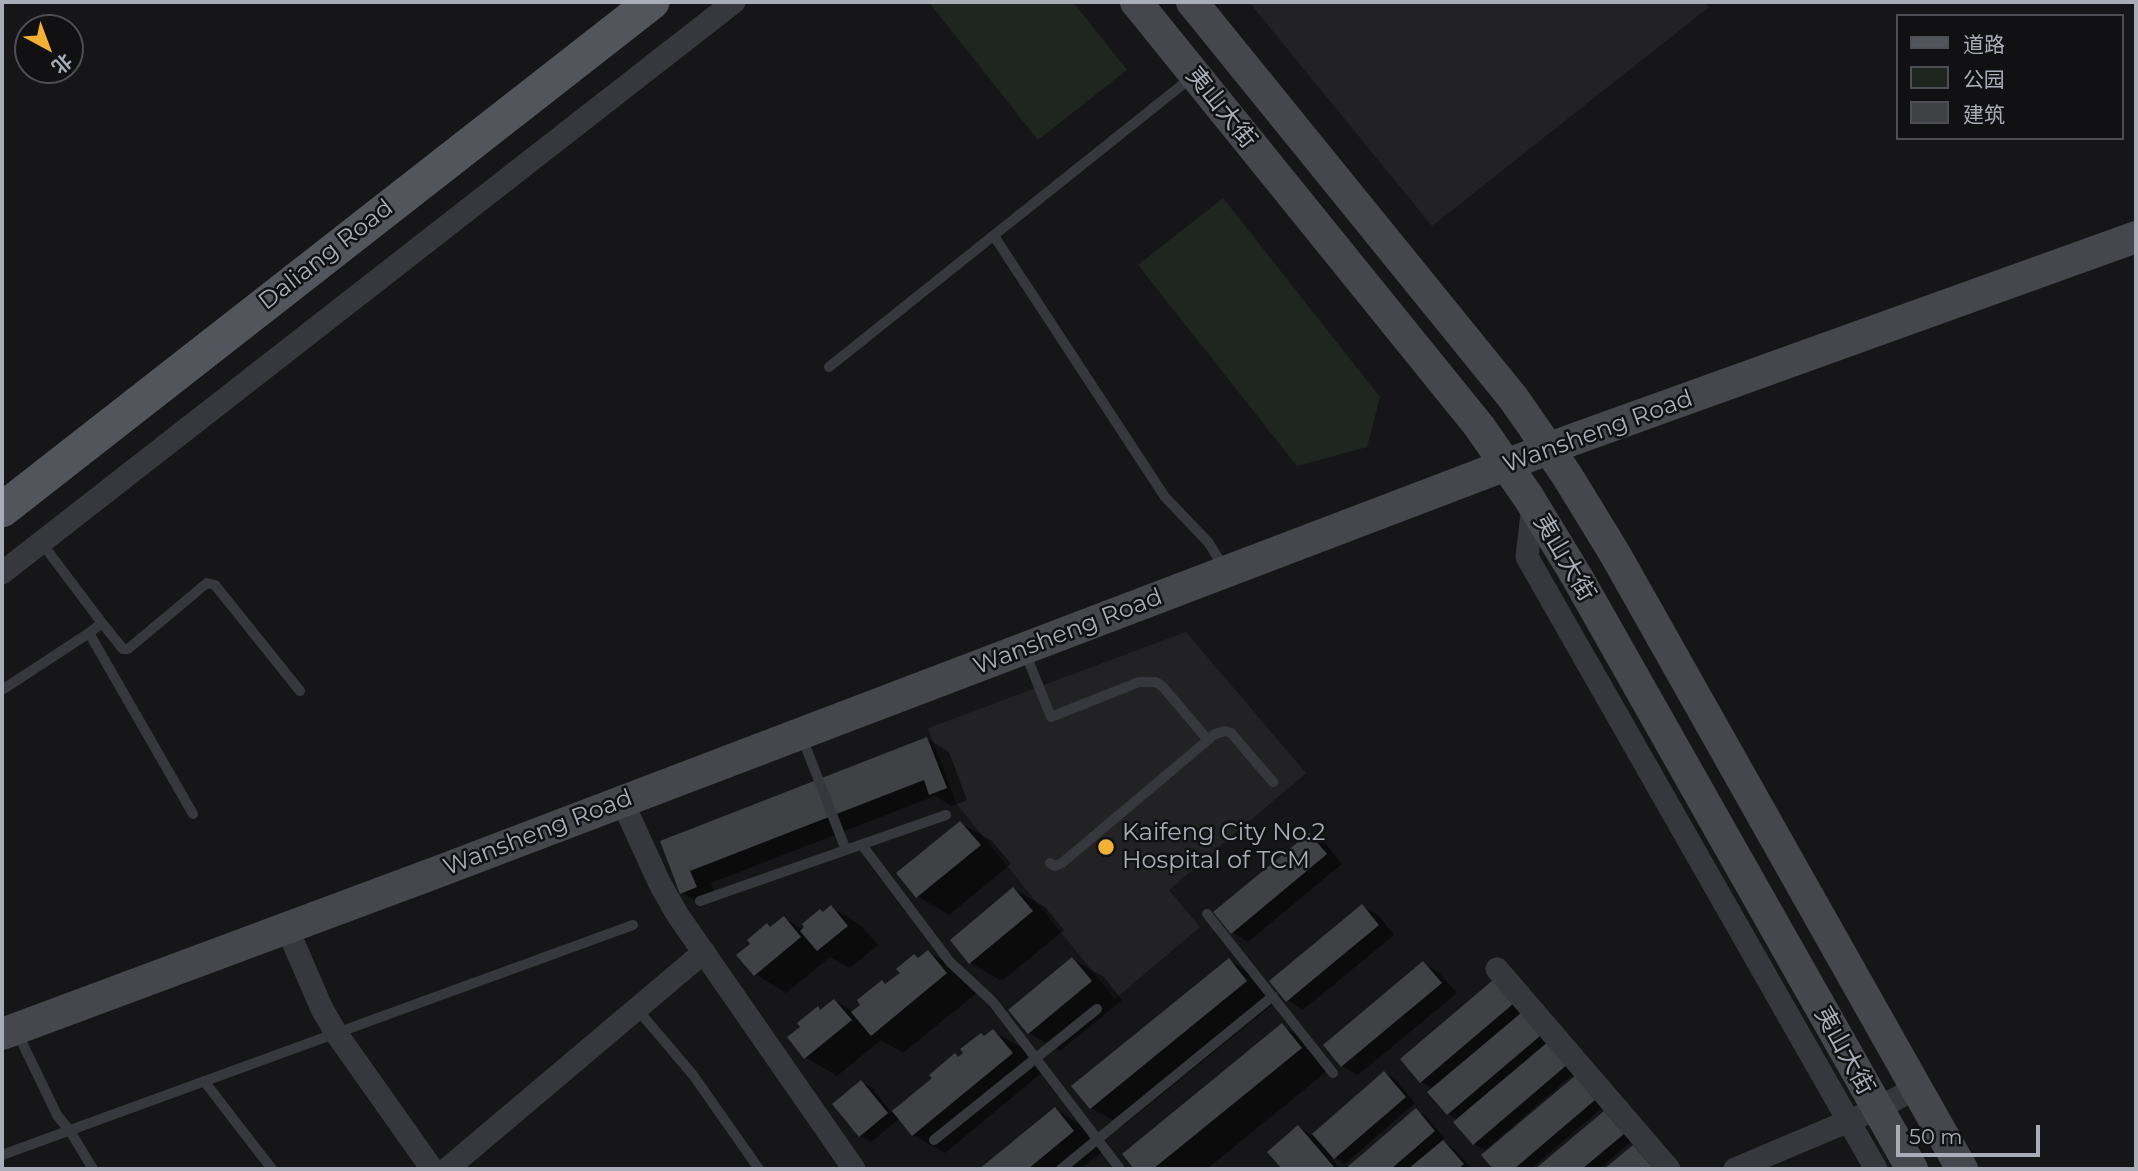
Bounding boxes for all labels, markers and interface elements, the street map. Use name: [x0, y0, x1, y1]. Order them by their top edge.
north arrow: [14, 14, 84, 84]
legend: [1896, 14, 2124, 140]
text: 道路: [1963, 32, 2005, 57]
text: 北: [47, 49, 77, 79]
street label: 夷山大街: [1180, 62, 1262, 154]
text: 公园: [1963, 67, 2005, 92]
text: 建筑: [1963, 102, 2005, 127]
street label: Daliang Road: [253, 194, 399, 316]
street label: Wansheng Road: [1499, 384, 1697, 480]
street label: 夷山大街: [1527, 509, 1601, 607]
street label: Wansheng Road: [970, 583, 1166, 681]
street label: Wansheng Road: [440, 784, 636, 882]
place label: Kaifeng City No.2 Hospital of TCM: [1122, 819, 1325, 875]
marker: Kaifeng City No.2 Hospital of TCM: [1096, 837, 1116, 857]
street label: 夷山大街: [1808, 1002, 1880, 1100]
scale bar: [1900, 1112, 2044, 1156]
text: 50 m: [1909, 1124, 1963, 1149]

